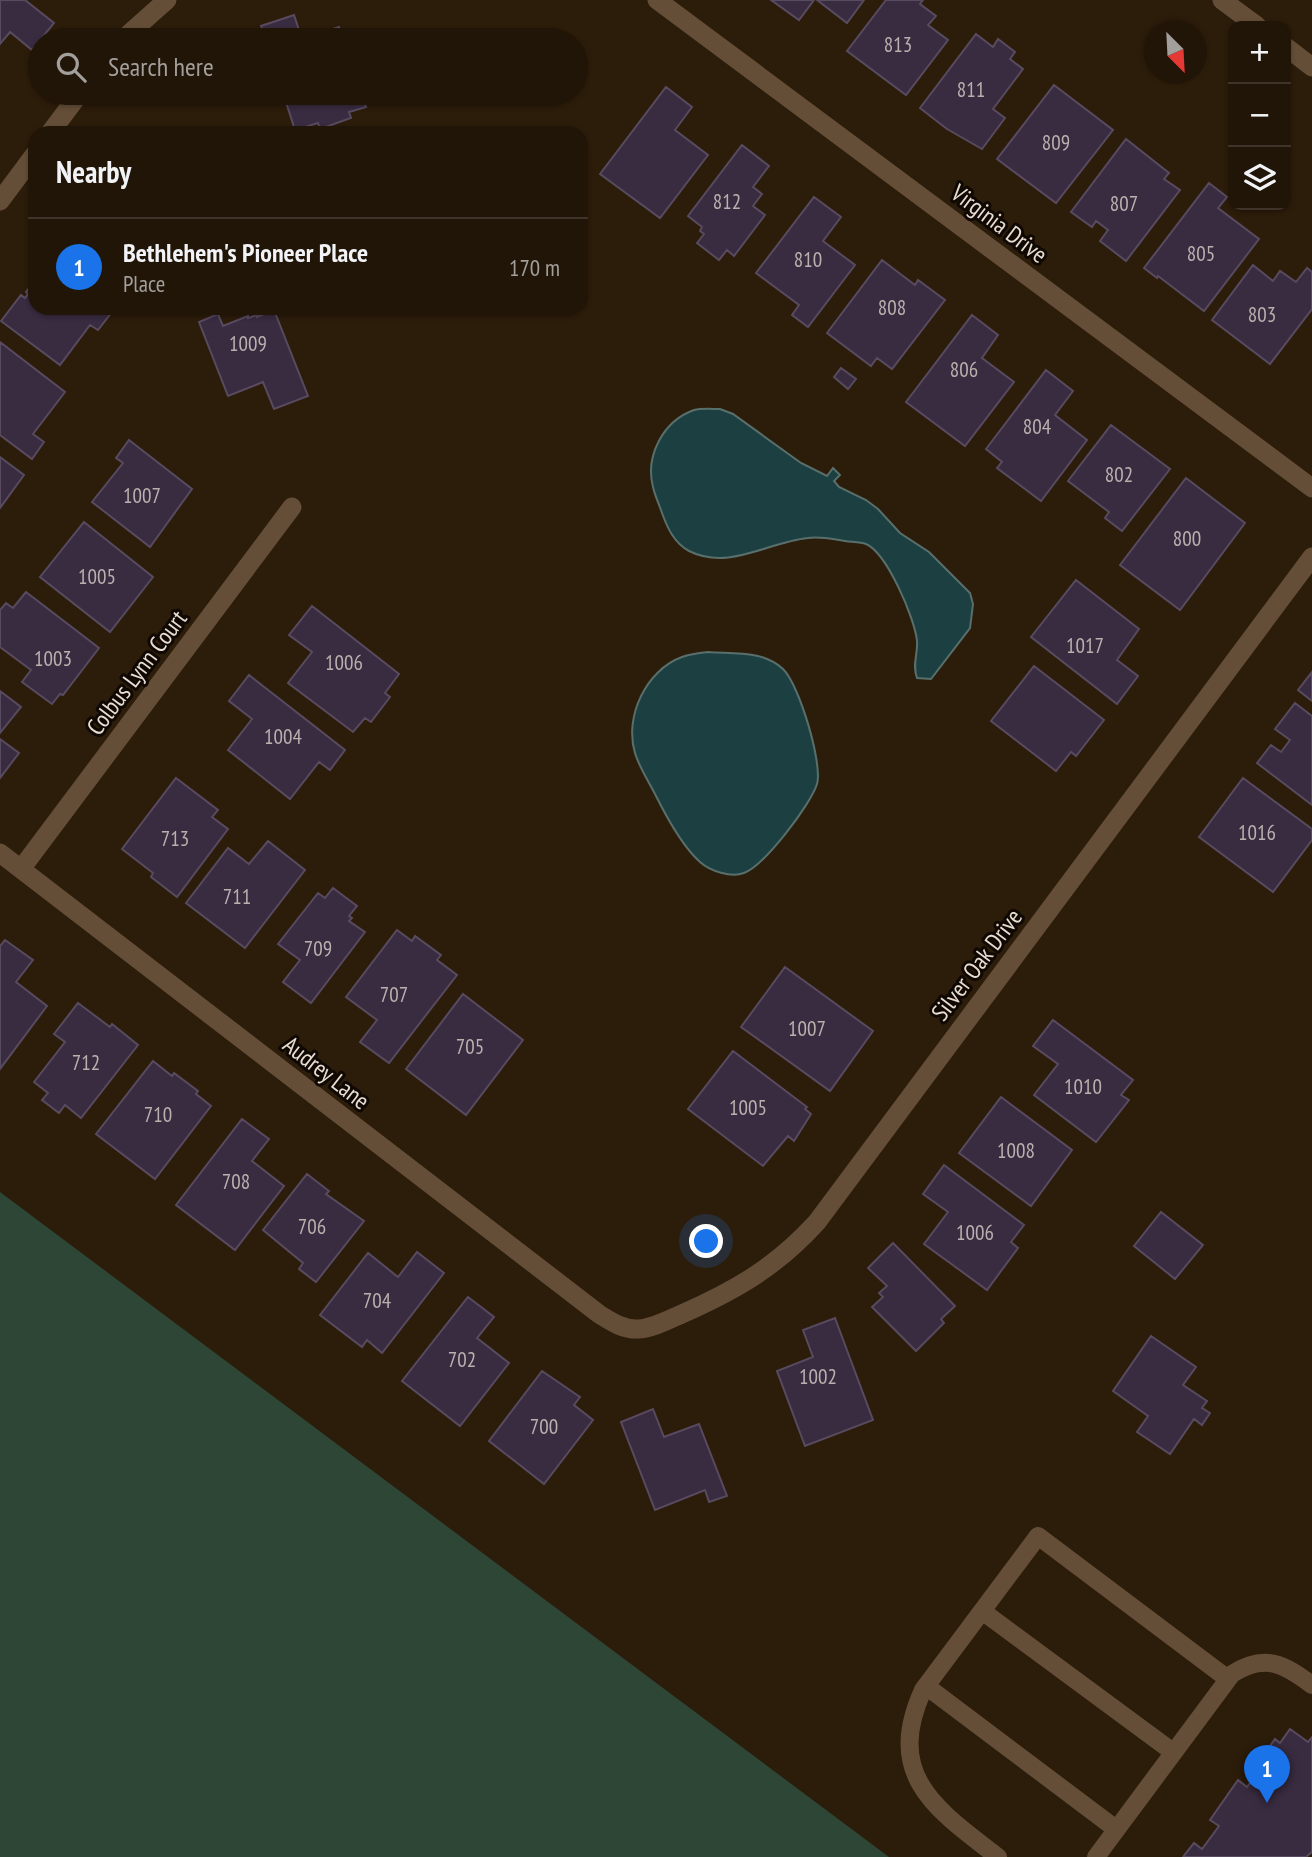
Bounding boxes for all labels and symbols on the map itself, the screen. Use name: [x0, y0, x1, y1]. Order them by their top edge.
north arrow: [1144, 21, 1207, 84]
house number: 813: [884, 31, 912, 58]
house number: 811: [957, 76, 985, 103]
house number: 809: [1042, 129, 1070, 156]
street label: Virginia Drive: [944, 177, 1054, 270]
house number: 812: [713, 188, 741, 215]
house number: 807: [1110, 190, 1138, 217]
house number: 805: [1187, 240, 1215, 267]
house number: 810: [794, 246, 822, 273]
house number: 808: [878, 294, 906, 321]
house number: 803: [1248, 301, 1276, 328]
house number: 1009: [229, 330, 267, 357]
house number: 806: [950, 356, 978, 383]
house number: 804: [1023, 413, 1052, 440]
house number: 802: [1105, 461, 1133, 488]
house number: 1007: [123, 482, 161, 509]
house number: 800: [1173, 525, 1201, 552]
house number: 1005: [78, 563, 116, 590]
street label: Colbus Lynn Court: [80, 604, 194, 741]
house number: 1017: [1066, 632, 1104, 659]
house number: 1003: [34, 645, 72, 672]
house number: 1006: [325, 649, 363, 676]
house number: 1004: [264, 723, 302, 750]
house number: 1016: [1238, 819, 1276, 846]
house number: 713: [161, 825, 189, 852]
house number: 711: [223, 883, 251, 910]
street label: Silver Oak Drive: [924, 903, 1029, 1027]
house number: 709: [304, 935, 332, 962]
house number: 707: [380, 981, 408, 1008]
house number: 1007: [788, 1015, 826, 1042]
street label: Audrey Lane: [277, 1029, 376, 1116]
house number: 705: [456, 1033, 484, 1060]
house number: 712: [72, 1049, 100, 1076]
house number: 1010: [1064, 1073, 1102, 1100]
house number: 1005: [729, 1094, 767, 1121]
house number: 710: [144, 1101, 172, 1128]
house number: 1008: [997, 1137, 1035, 1164]
house number: 708: [222, 1168, 250, 1195]
house number: 706: [298, 1213, 326, 1240]
house number: 1006: [956, 1219, 994, 1246]
your location: [689, 1224, 723, 1258]
house number: 704: [363, 1287, 392, 1314]
house number: 702: [448, 1346, 476, 1373]
house number: 1002: [799, 1363, 837, 1390]
house number: 700: [530, 1413, 558, 1440]
pin: 1: [1244, 1745, 1290, 1803]

